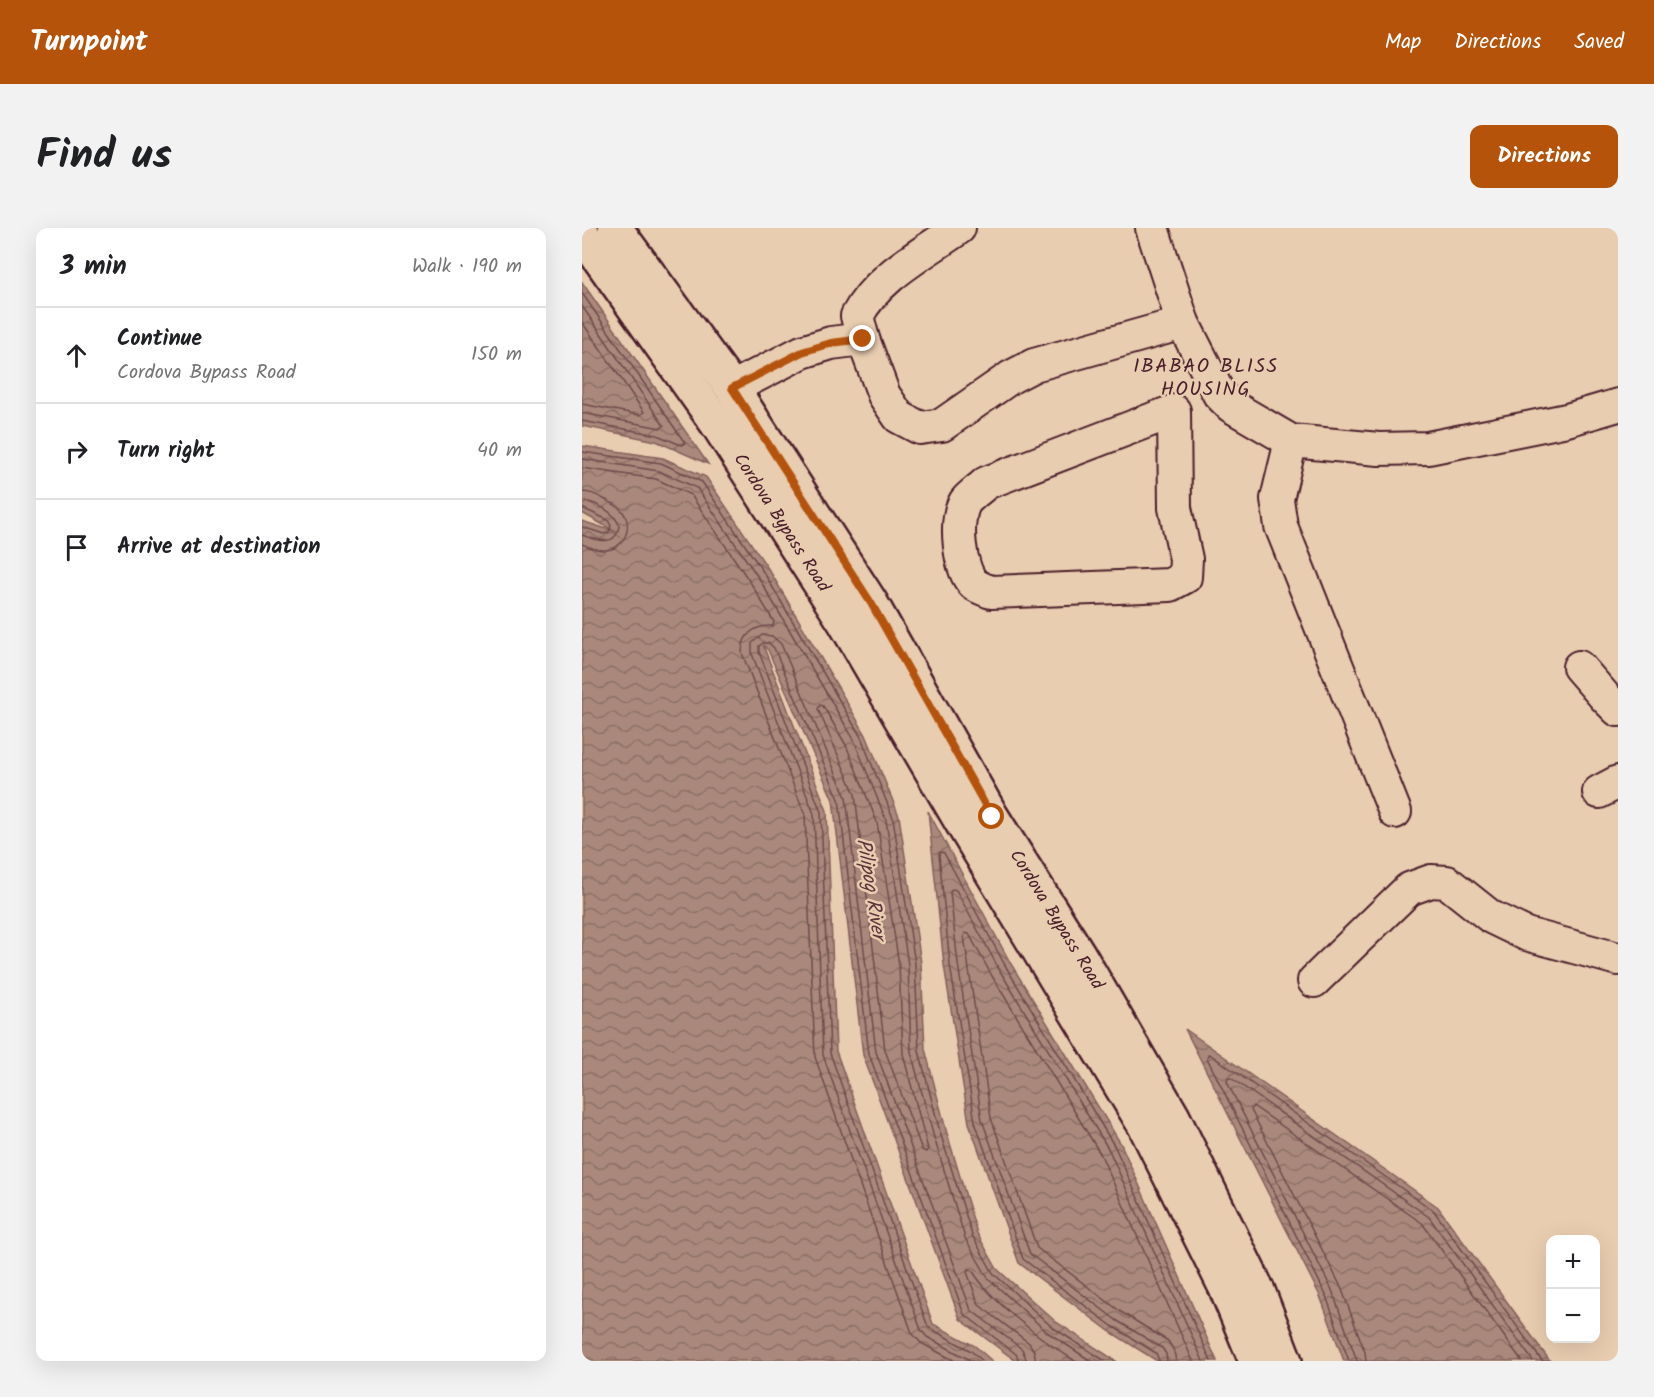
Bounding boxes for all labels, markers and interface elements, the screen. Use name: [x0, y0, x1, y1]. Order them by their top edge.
text: Turnpoint: [30, 20, 148, 65]
text: Map: [1385, 26, 1421, 59]
text: Directions: [1454, 26, 1541, 59]
text: Saved: [1574, 26, 1624, 59]
text: Find us: [36, 123, 172, 190]
button: Directions: [1470, 125, 1618, 188]
text: 3 min: [60, 246, 127, 288]
text: Walk · 190 m: [412, 251, 522, 283]
text: Continue: [117, 322, 202, 357]
route end: [849, 325, 875, 351]
icon: ahead: [60, 339, 93, 372]
text: 150 m: [471, 339, 522, 371]
district label: IBABAO BLISS HOUSING: [1133, 351, 1279, 406]
text: Cordova Bypass Road: [117, 357, 296, 389]
text: Turn right: [117, 434, 215, 469]
icon: right: [60, 435, 93, 468]
text: 40 m: [477, 435, 522, 467]
street label: Cordova Bypass Road: [725, 448, 838, 599]
text: Arrive at destination: [117, 530, 320, 565]
icon: arrive: [60, 531, 93, 564]
route start: [978, 803, 1004, 829]
water label: Pilipog River: [846, 836, 894, 946]
street label: Cordova Bypass Road: [1001, 844, 1111, 997]
map controls: [1546, 1235, 1600, 1343]
button: +: [1546, 1235, 1600, 1289]
button: −: [1546, 1289, 1600, 1343]

